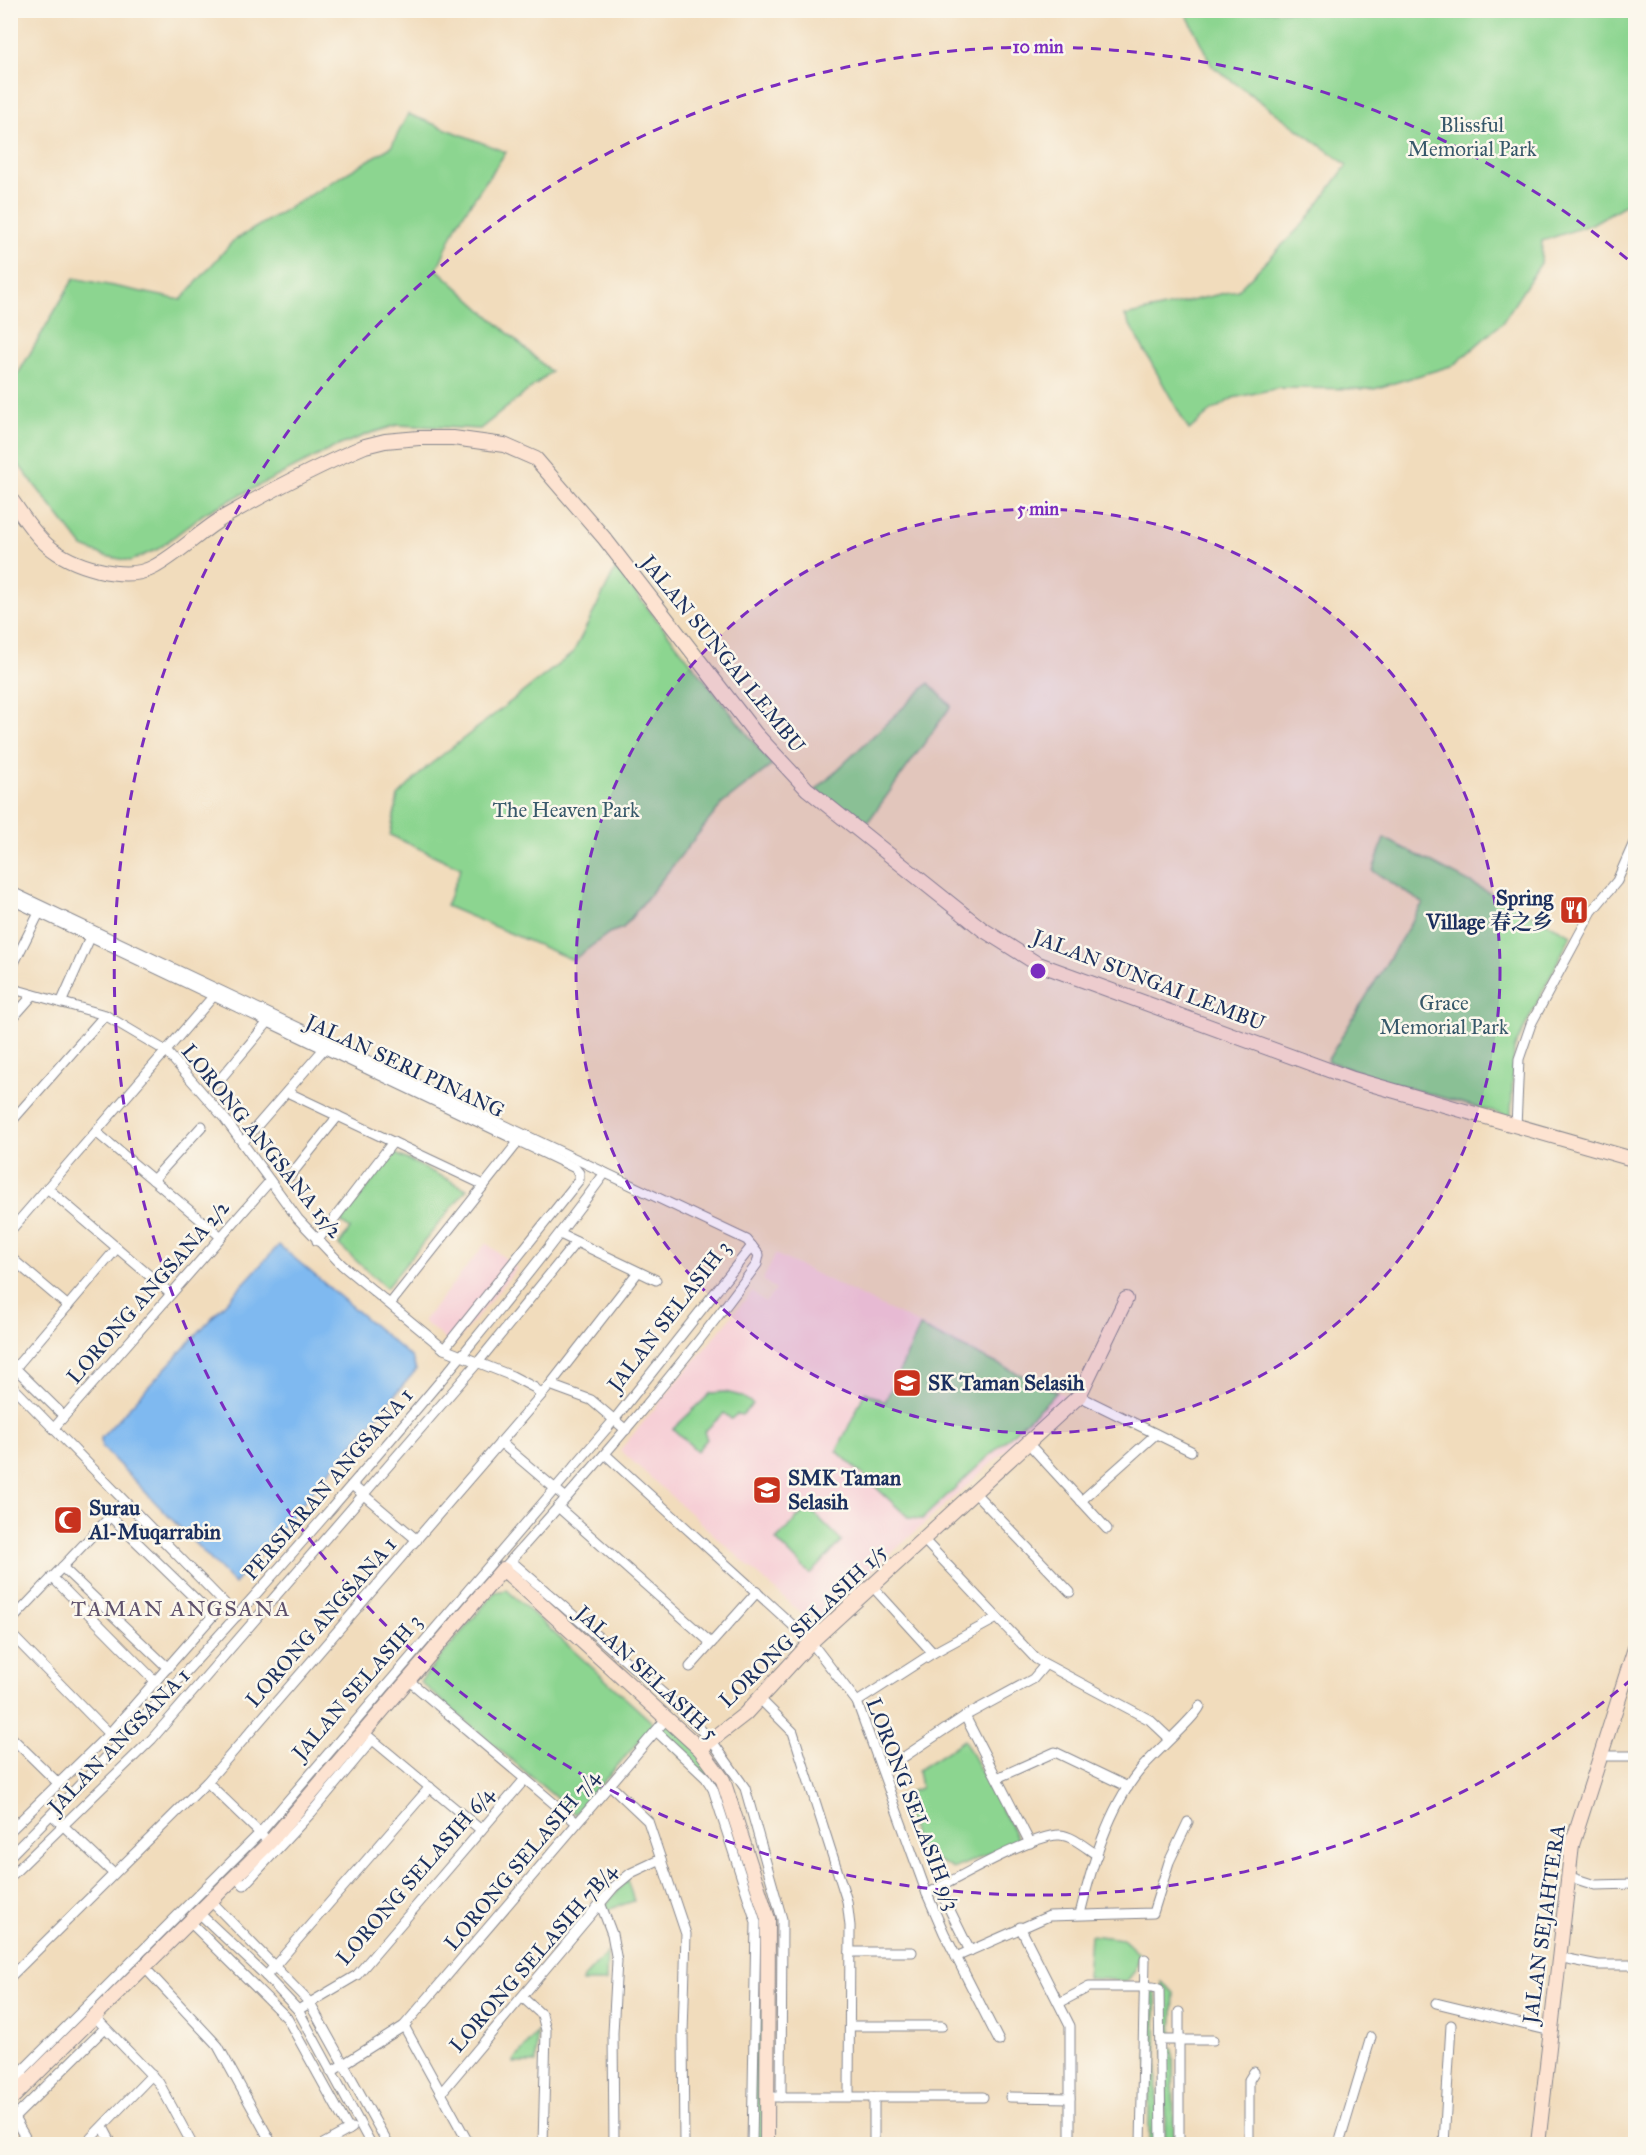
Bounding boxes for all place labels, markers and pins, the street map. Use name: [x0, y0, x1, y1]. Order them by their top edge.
place label: Spring Village 春之乡: [1425, 885, 1554, 935]
restaurant icon: Spring Village 春之乡: [1558, 894, 1590, 926]
centre of rings: [1028, 961, 1048, 981]
school or university icon: SK Taman Selasih: [891, 1367, 923, 1399]
place label: SK Taman Selasih: [928, 1370, 1085, 1396]
place label: SMK Taman Selasih: [788, 1465, 902, 1515]
school or university icon: SMK Taman Selasih: [751, 1474, 783, 1506]
place label: Surau Al-Muqarrabin: [87, 1495, 222, 1545]
mosque icon: Surau Al-Muqarrabin: [52, 1504, 84, 1536]

